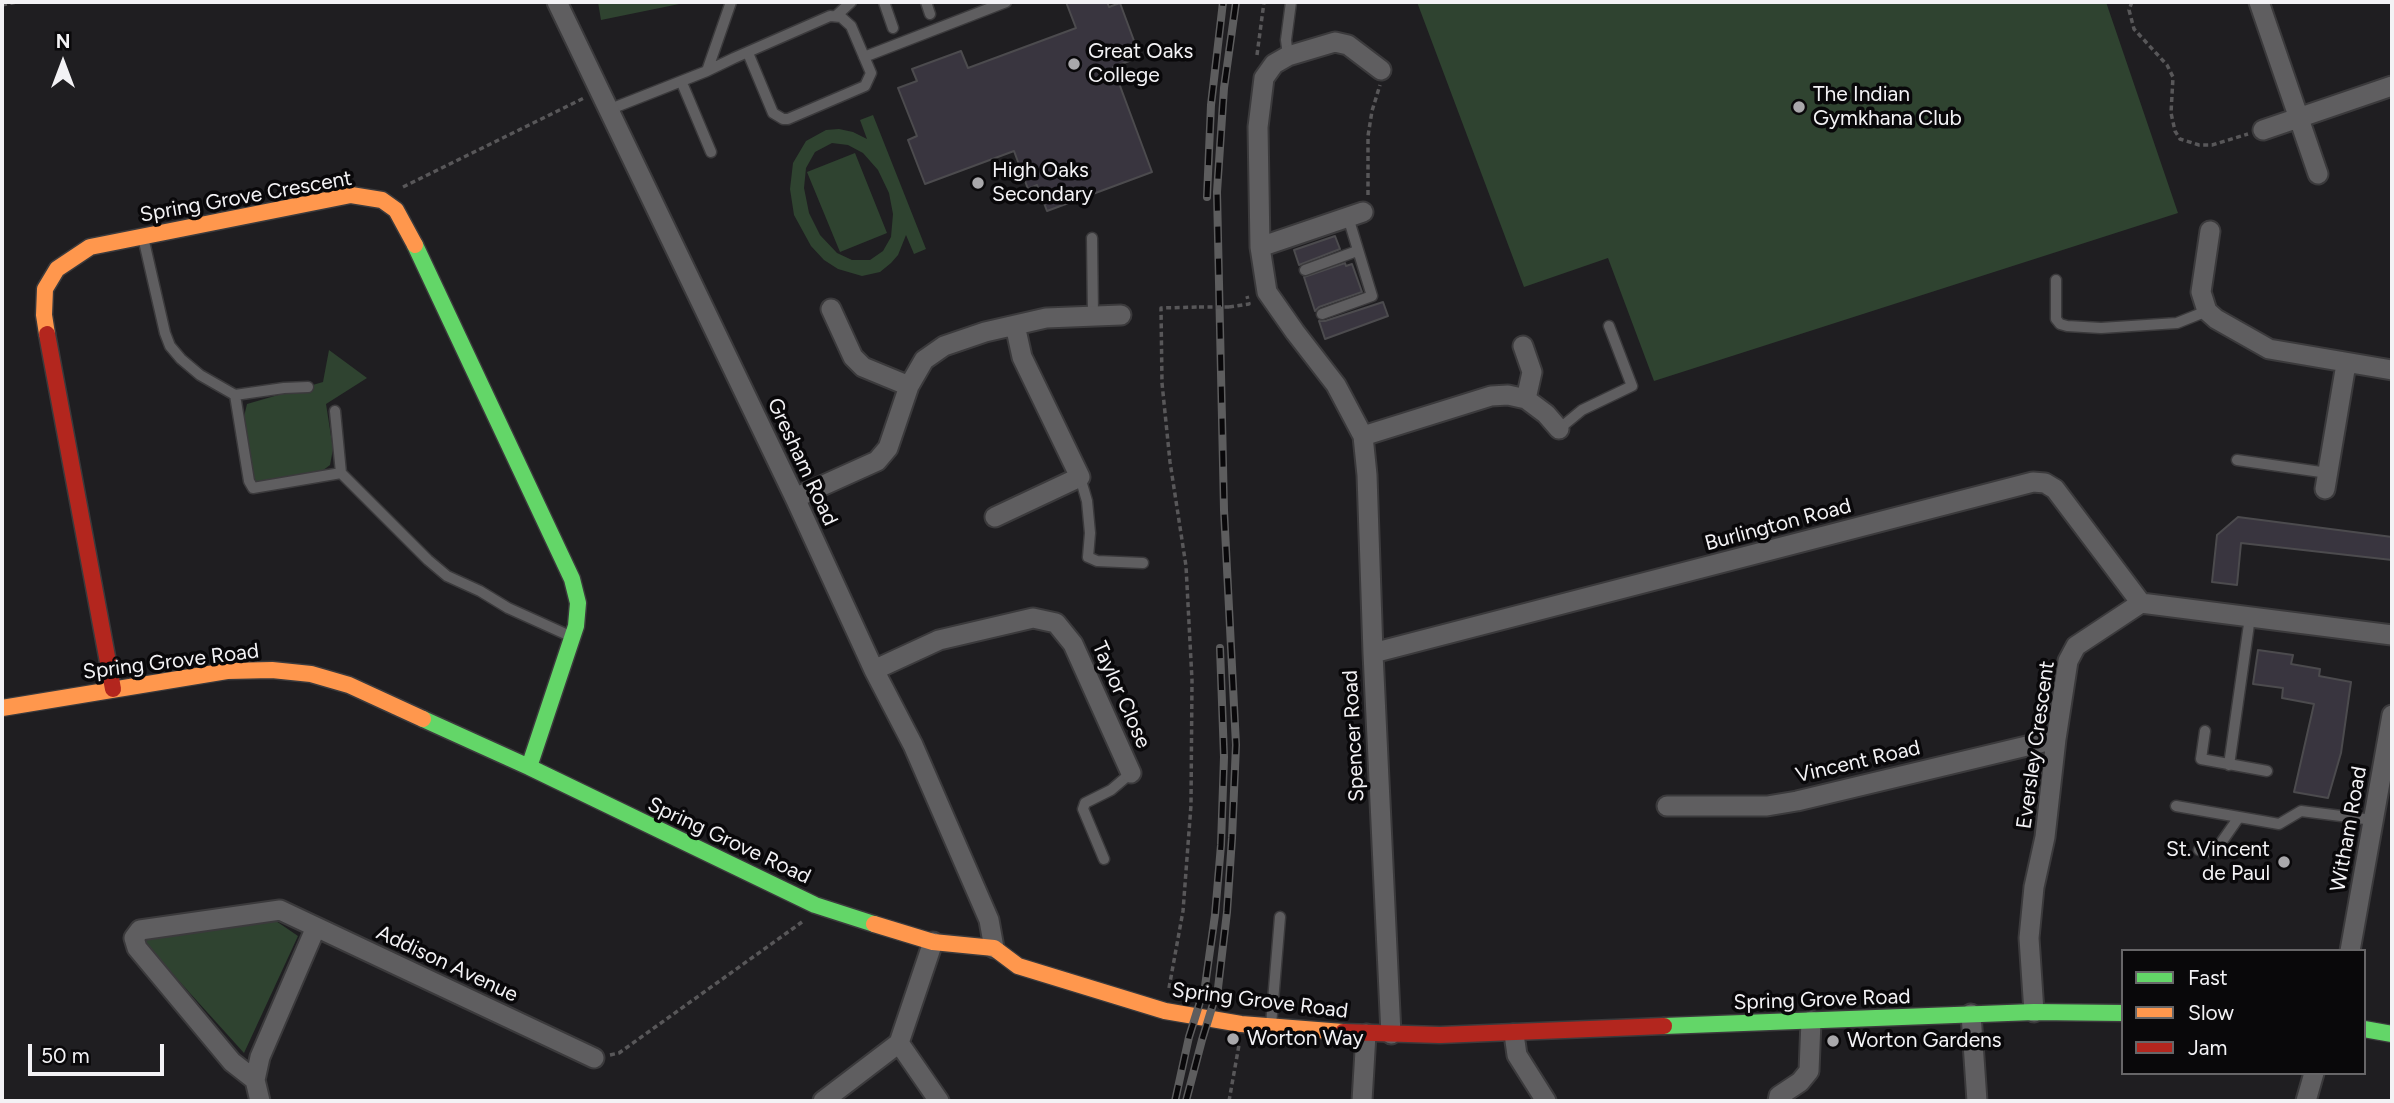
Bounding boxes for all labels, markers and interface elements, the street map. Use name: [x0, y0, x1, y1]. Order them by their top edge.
north arrow: [28, 28, 98, 98]
text: N: [56, 30, 70, 53]
place label: Great Oaks College: [1088, 39, 1193, 89]
marker: Great Oaks College: [1066, 56, 1082, 72]
place label: The Indian Gymkhana Club: [1813, 82, 1962, 132]
marker: The Indian Gymkhana Club: [1791, 99, 1807, 115]
place label: High Oaks Secondary: [992, 158, 1093, 208]
street label: Spring Grove Crescent: [138, 166, 354, 228]
marker: High Oaks Secondary: [970, 175, 986, 191]
street label: Gresham Road: [761, 394, 843, 530]
street label: Burlington Road: [1702, 493, 1854, 557]
street label: Taylor Close: [1086, 638, 1156, 752]
street label: Spring Grove Road: [82, 639, 260, 685]
street label: Eversley Crescent: [2012, 659, 2060, 831]
street label: Spencer Road: [1338, 669, 1370, 803]
street label: Vincent Road: [1793, 735, 1923, 789]
street label: Witham Road: [2326, 764, 2372, 894]
street label: Spring Grove Road: [643, 792, 815, 890]
place label: St. Vincent de Paul: [2166, 837, 2270, 887]
marker: St. Vincent de Paul: [2276, 854, 2292, 870]
street label: Addison Avenue: [372, 920, 522, 1008]
legend: [2121, 949, 2366, 1075]
text: Fast: [2188, 965, 2228, 990]
street label: Spring Grove Road: [1171, 978, 1349, 1024]
street label: Spring Grove Road: [1733, 984, 1911, 1016]
text: Slow: [2188, 1000, 2234, 1025]
place label: Worton Way: [1247, 1026, 1363, 1052]
place label: Worton Gardens: [1847, 1028, 2002, 1054]
scale bar: [32, 1030, 168, 1074]
marker: Worton Way: [1225, 1031, 1241, 1047]
marker: Worton Gardens: [1825, 1033, 1841, 1049]
text: Jam: [2188, 1035, 2227, 1060]
text: 50 m: [41, 1043, 90, 1068]

